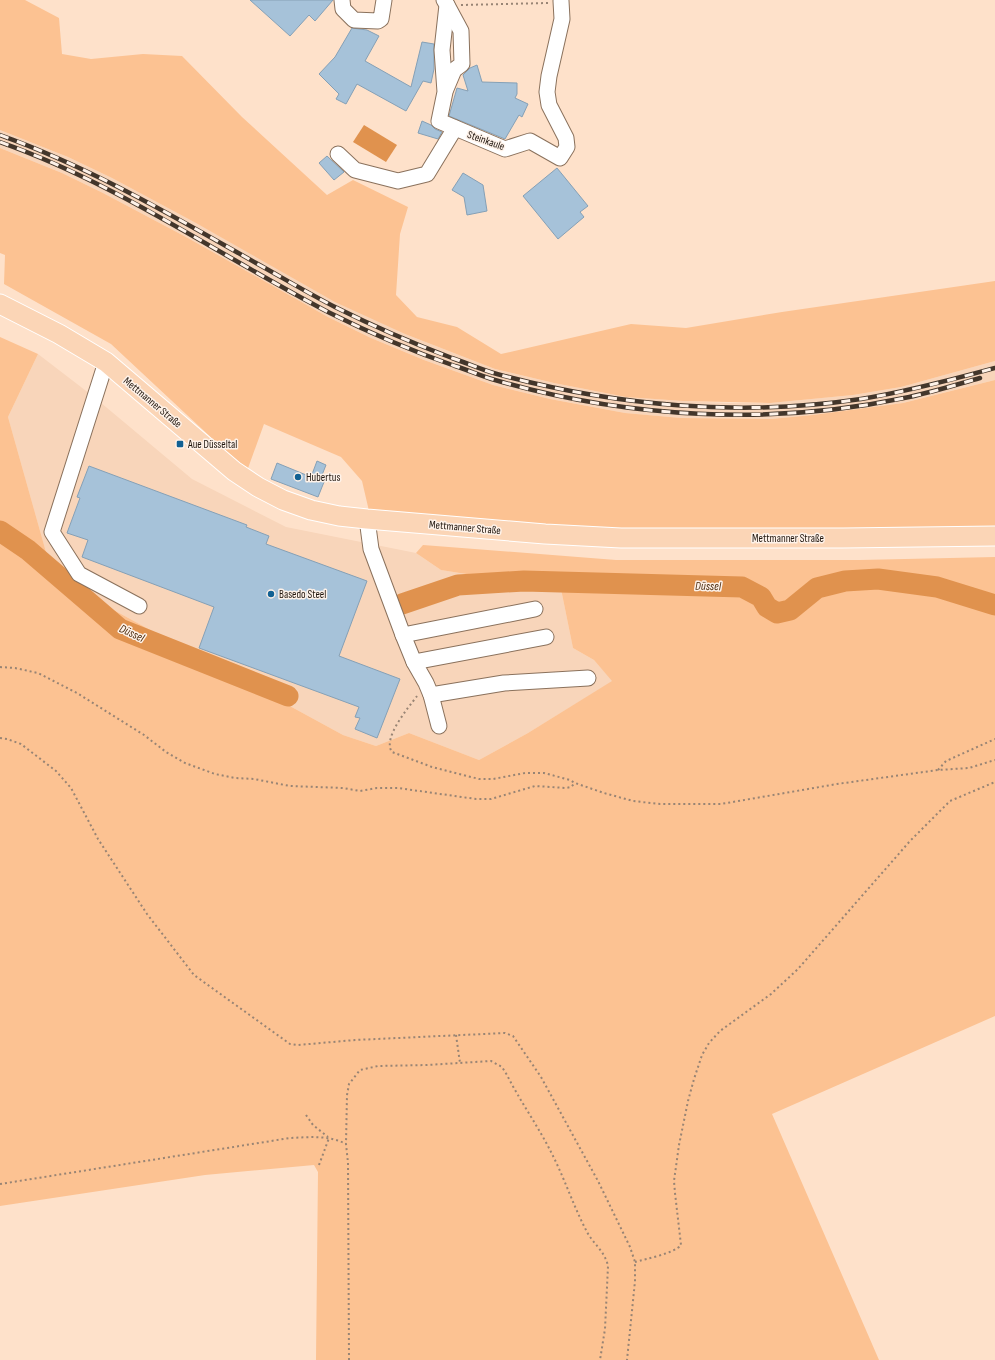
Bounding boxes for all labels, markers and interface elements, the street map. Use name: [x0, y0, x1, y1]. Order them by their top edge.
street label: Steinkaule: [465, 128, 506, 153]
street label: Mettmanner Straße: [121, 374, 184, 430]
place label: Aue Düsseltal: [187, 438, 237, 451]
marker: Aue Düsseltal: [175, 439, 185, 449]
place label: Hubertus: [306, 471, 340, 484]
marker: Hubertus: [293, 472, 303, 482]
street label: Mettmanner Straße: [429, 518, 501, 537]
street label: Mettmanner Straße: [752, 532, 824, 545]
water label: Düssel: [695, 579, 722, 594]
place label: Basedo Steel: [279, 588, 326, 601]
marker: Basedo Steel: [266, 589, 276, 599]
water label: Düssel: [117, 621, 147, 646]

